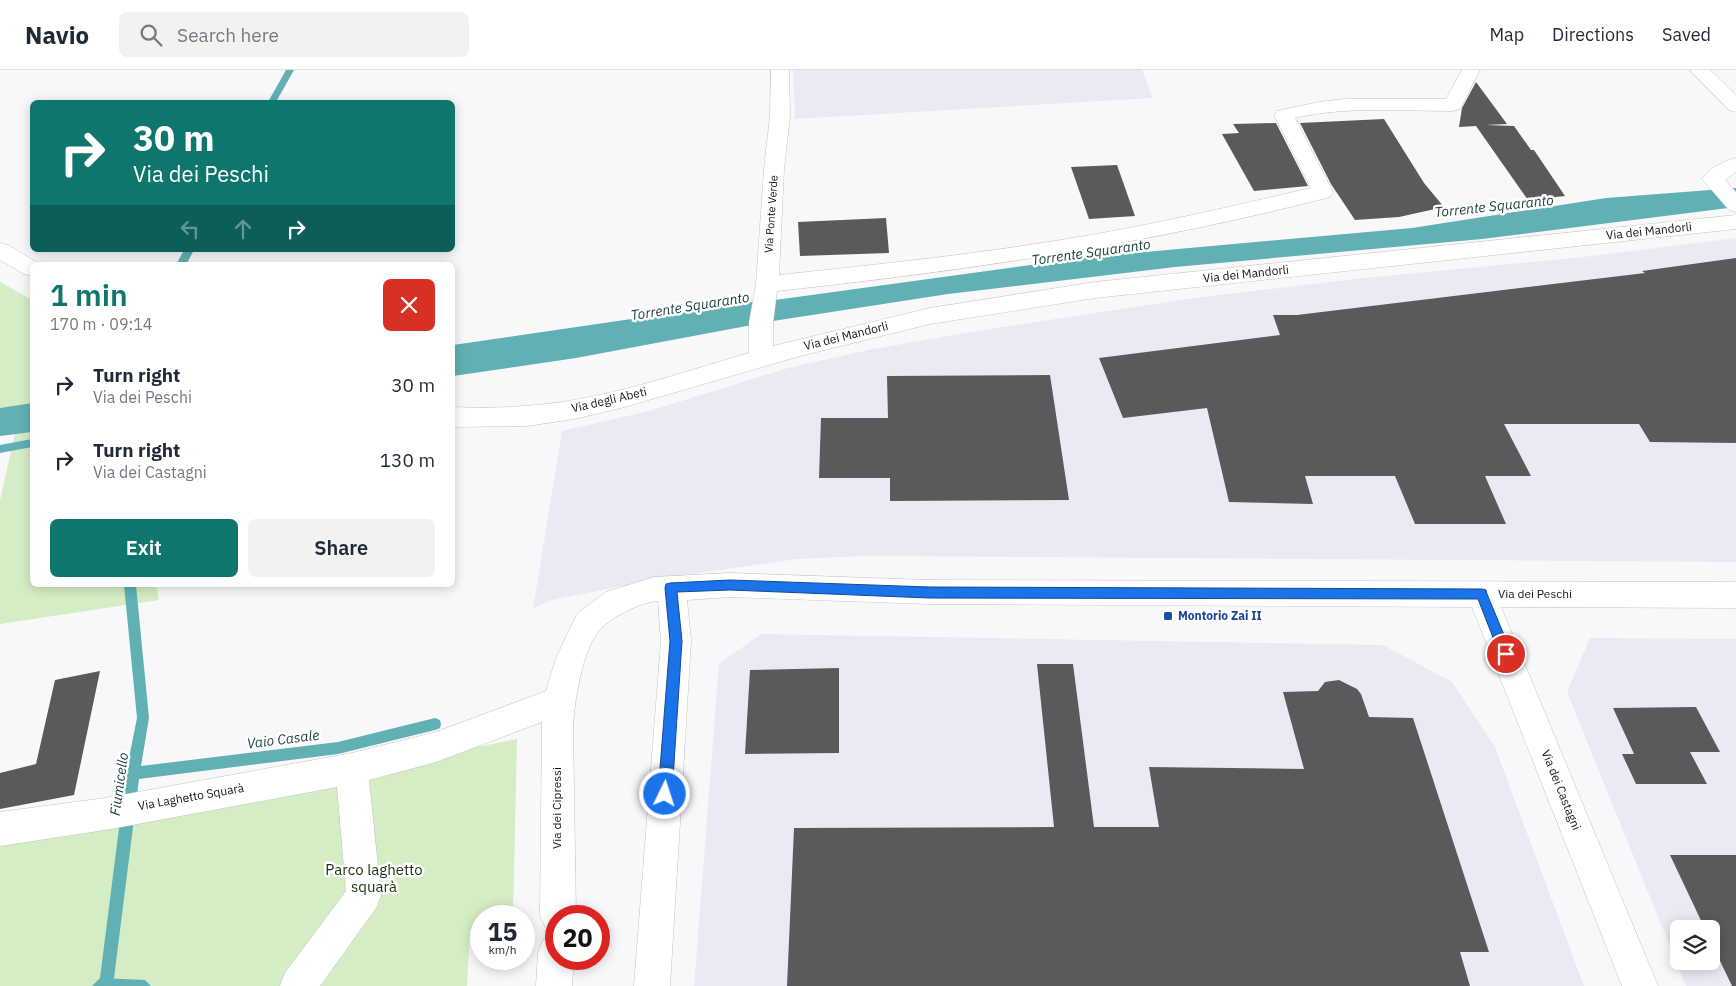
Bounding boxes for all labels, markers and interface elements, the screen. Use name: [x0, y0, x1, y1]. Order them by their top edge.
search box: [119, 12, 469, 57]
text: Navio: [25, 19, 89, 51]
icon: search: [137, 21, 165, 49]
text: Search here: [177, 23, 279, 47]
text: Map: [1489, 23, 1524, 46]
text: Directions: [1552, 23, 1634, 46]
text: Saved: [1662, 23, 1711, 46]
text: 30 m: [133, 115, 215, 161]
icon: right: [50, 120, 115, 185]
text: Via dei Peschi: [133, 159, 269, 188]
street label: Via Ponte Verde: [761, 175, 781, 253]
water label: Torrente Squaranto: [1433, 191, 1555, 221]
icon: left: [176, 215, 204, 243]
icon: ahead: [229, 215, 257, 243]
icon: right: [282, 215, 310, 243]
street label: Via dei Mandorli: [1605, 219, 1693, 242]
water label: Torrente Squaranto: [1030, 235, 1152, 269]
street label: Via dei Mandorli: [1202, 262, 1290, 285]
text: 1 min: [50, 275, 128, 314]
button: close: [383, 279, 435, 331]
water label: Torrente Squaranto: [629, 288, 751, 324]
text: 170 m · 09:14: [50, 314, 152, 334]
street label: Via dei Mandorli: [802, 318, 890, 353]
text: Turn right: [93, 363, 180, 387]
icon: right: [50, 371, 78, 399]
text: 30 m: [391, 373, 435, 397]
street label: Via degli Abeti: [570, 384, 648, 415]
text: Via dei Peschi: [93, 387, 192, 407]
text: Turn right: [93, 438, 180, 462]
icon: right: [50, 446, 78, 474]
text: 130 m: [380, 448, 435, 472]
text: Via dei Castagni: [93, 462, 207, 482]
button: Exit: [50, 519, 238, 577]
button: Share: [248, 519, 435, 577]
street label: Via dei Peschi: [1498, 586, 1572, 601]
place label: Montorio Zai II: [1178, 608, 1262, 623]
marker: Montorio Zai II: [1162, 610, 1174, 622]
pin: [1485, 633, 1527, 675]
icon: arrive: [1492, 640, 1520, 668]
water label: Vaio Casale: [246, 726, 320, 752]
street label: Via dei Castagni: [1539, 747, 1584, 832]
water label: Fiumicello: [106, 751, 132, 817]
street label: Via dei Cipressi: [549, 767, 564, 849]
position arrow: [638, 767, 690, 819]
street label: Via Laghetto Squarà: [137, 780, 246, 813]
park label: Parco laghetto squarà: [325, 860, 423, 896]
speed limit sign: 20: [545, 905, 610, 970]
text: 15: [487, 915, 518, 948]
map controls: [1670, 920, 1720, 970]
button: layers: [1670, 920, 1720, 970]
text: km/h: [488, 942, 517, 957]

